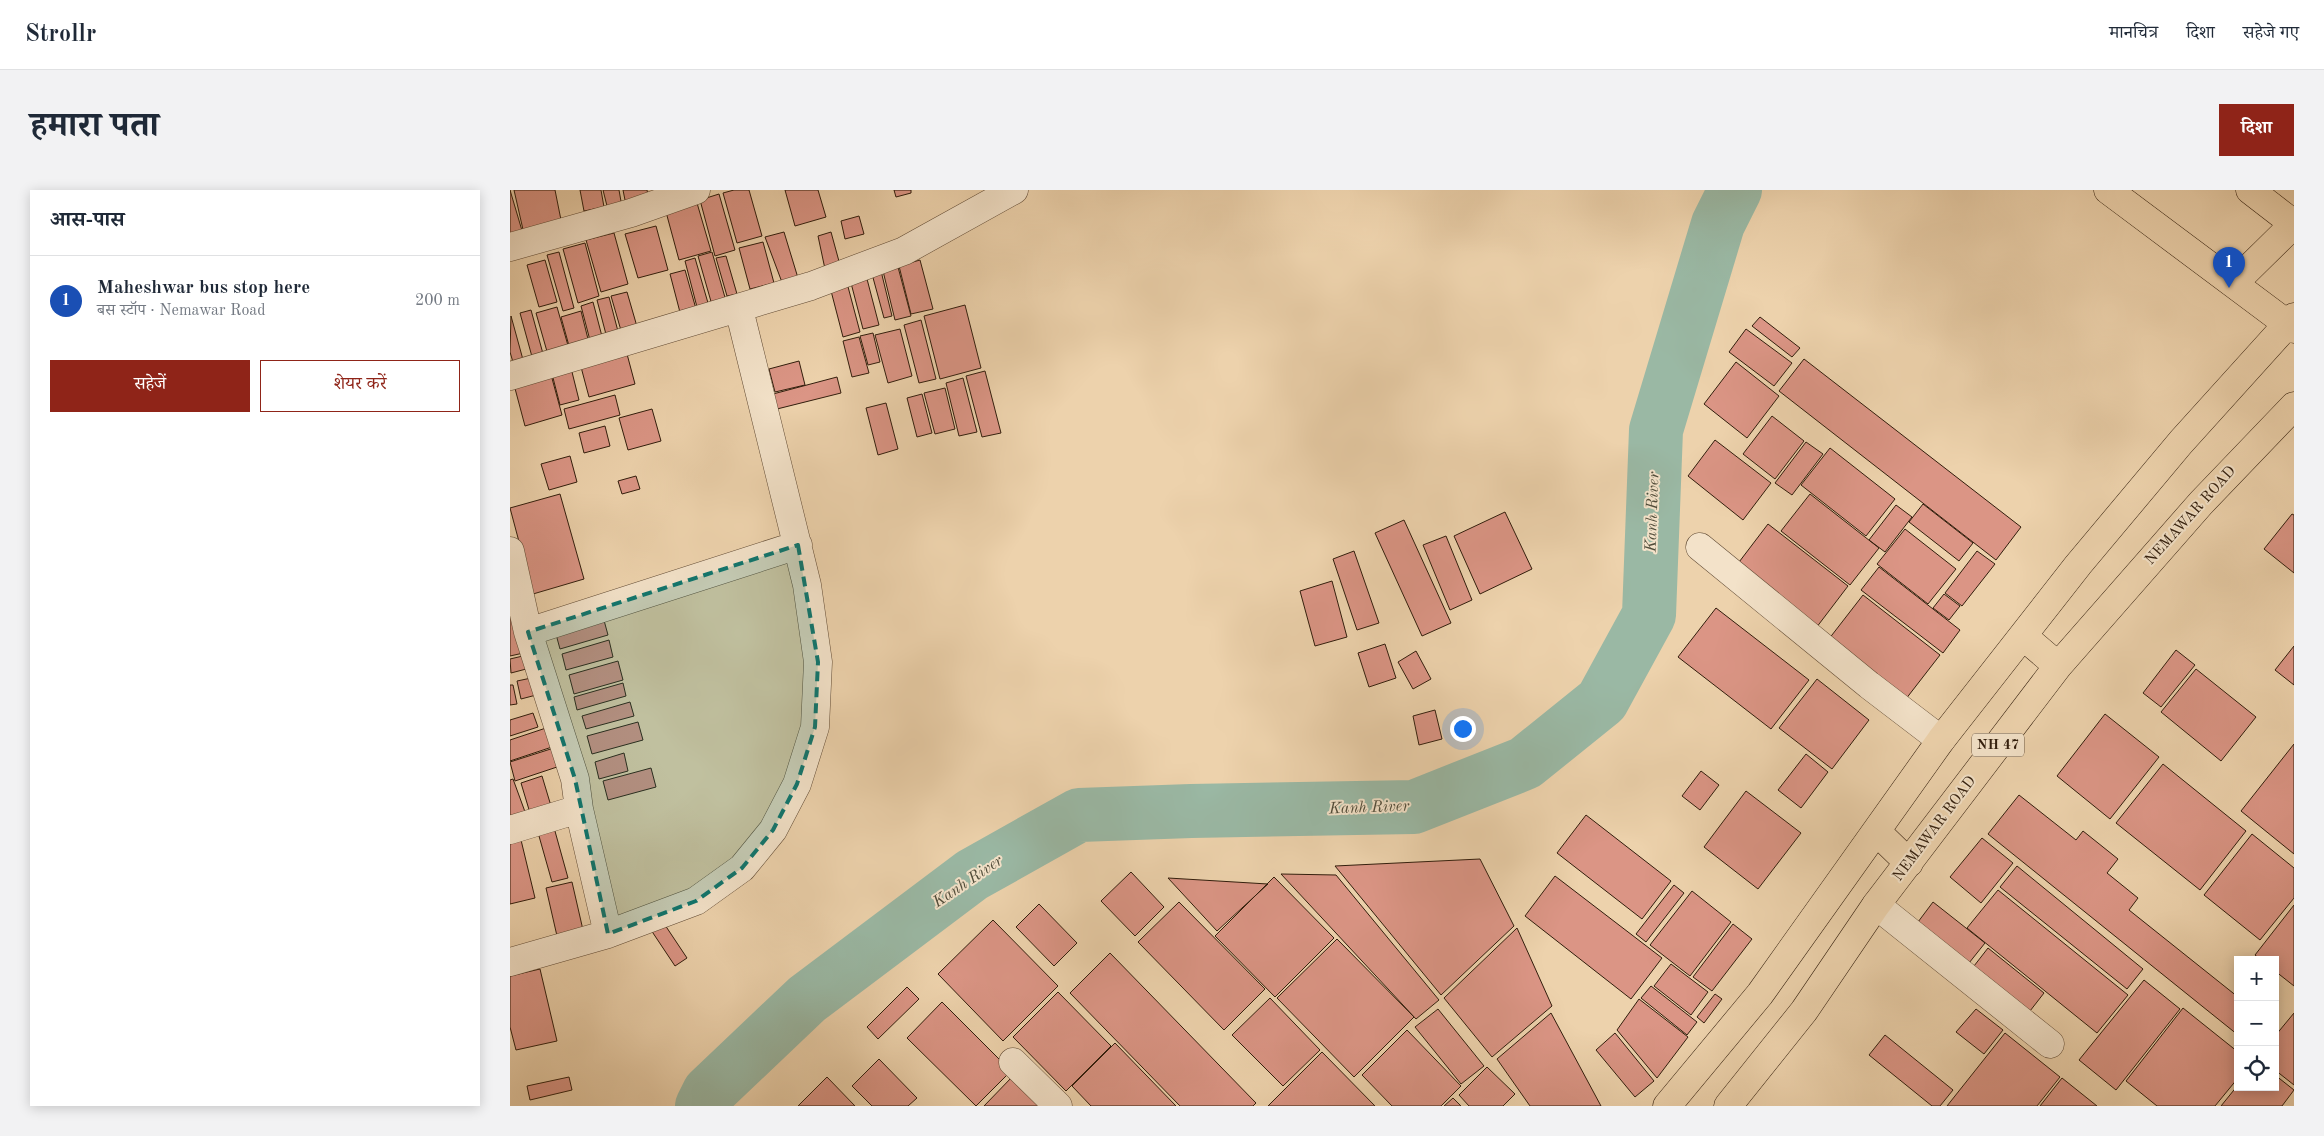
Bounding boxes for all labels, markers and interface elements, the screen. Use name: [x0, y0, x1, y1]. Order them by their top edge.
text: Strollr: [25, 23, 96, 47]
text: मानचित्र: [2109, 24, 2158, 42]
text: दिशा: [2186, 24, 2215, 42]
text: सहेजे गए: [2243, 24, 2299, 42]
button: दिशा: [2219, 104, 2294, 156]
text: हमारा पता: [30, 109, 159, 144]
text: आस-पास: [50, 210, 125, 231]
pin: 1: [2213, 247, 2245, 288]
text: Maheshwar bus stop here: [97, 279, 310, 298]
text: 1: [61, 293, 71, 309]
text: 200 m: [415, 293, 460, 309]
text: बस स्टॉप · Nemawar Road: [97, 303, 266, 319]
button: सहेजें: [50, 360, 250, 412]
button: शेयर करें: [260, 360, 460, 412]
street label: NEMAWAR ROAD: [2143, 464, 2239, 568]
water label: Kanh River: [1644, 470, 1662, 553]
your location: [1450, 716, 1476, 742]
road number: NH 47: [1972, 734, 2024, 756]
street label: NEMAWAR ROAD: [1891, 774, 1979, 884]
water label: Kanh River: [1328, 799, 1411, 817]
water label: Kanh River: [929, 852, 1007, 912]
map controls: [2234, 956, 2279, 1091]
button: +: [2234, 956, 2279, 1001]
button: −: [2234, 1001, 2279, 1046]
button: locate: [2234, 1046, 2279, 1091]

